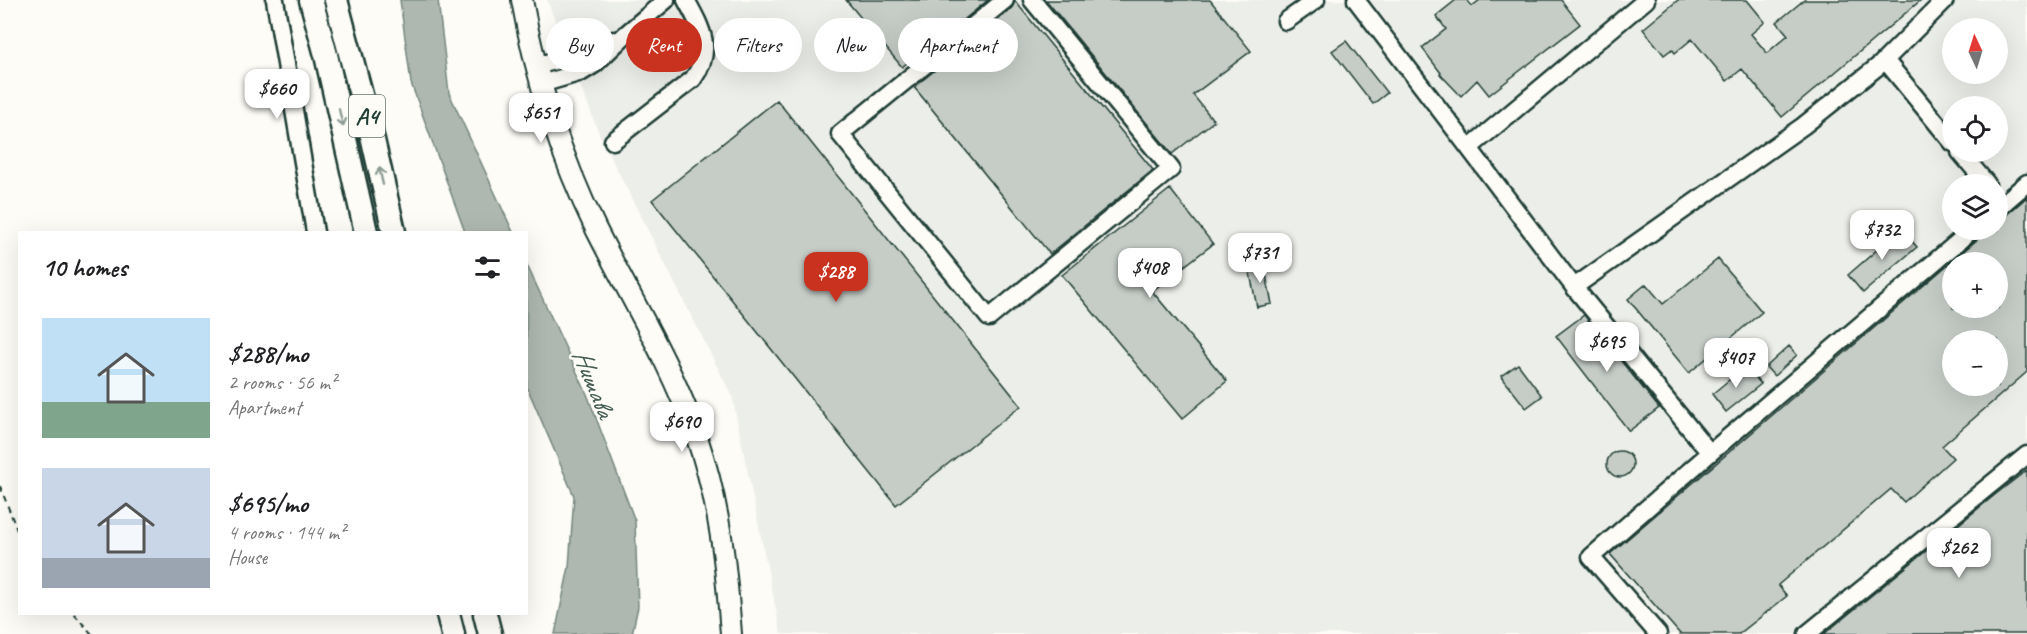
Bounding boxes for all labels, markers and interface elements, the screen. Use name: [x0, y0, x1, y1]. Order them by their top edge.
chip: Buy: [546, 18, 614, 72]
chip: Rent: [626, 18, 702, 72]
chip: Filters: [714, 18, 802, 72]
chip: New: [814, 18, 886, 72]
chip: Apartment: [898, 18, 1018, 72]
north arrow: [1942, 18, 2008, 84]
map controls: [1942, 18, 2008, 396]
pin: $660: [241, 69, 313, 120]
text: $660: [259, 76, 295, 101]
pin: $651: [505, 93, 577, 144]
road number: A4: [349, 95, 385, 137]
button: locate: [1942, 96, 2008, 162]
text: $651: [523, 100, 559, 125]
one-way arrow: [335, 108, 347, 127]
one-way arrow: [375, 166, 387, 185]
button: layers: [1942, 174, 2008, 240]
pin: $732: [1846, 210, 1918, 261]
text: $732: [1864, 217, 1900, 242]
pin: $731: [1224, 233, 1296, 284]
text: $731: [1242, 240, 1278, 265]
pin: $408: [1114, 248, 1186, 299]
text: 10 homes: [42, 251, 127, 284]
icon: filters: [471, 251, 504, 284]
pin: $288: [800, 252, 872, 303]
button: +: [1942, 252, 2008, 318]
text: $408: [1132, 255, 1168, 280]
text: $288: [818, 259, 854, 284]
pin: $695: [1571, 322, 1643, 373]
text: $695: [1589, 329, 1625, 354]
button: −: [1942, 330, 2008, 396]
text: $288/mo: [228, 337, 308, 370]
pin: $407: [1700, 338, 1772, 389]
icon: home: [90, 342, 162, 414]
water label: Нишава: [565, 344, 624, 425]
text: $407: [1718, 345, 1754, 370]
text: 2 rooms · 56 m²: [228, 370, 336, 395]
text: Apartment: [228, 395, 301, 420]
pin: $690: [646, 402, 718, 453]
text: $690: [664, 409, 700, 434]
text: $695/mo: [228, 487, 308, 520]
icon: home: [90, 492, 162, 564]
text: 4 rooms · 144 m²: [228, 520, 345, 545]
pin: $262: [1923, 528, 1995, 579]
text: $262: [1941, 535, 1977, 560]
text: House: [228, 545, 267, 570]

